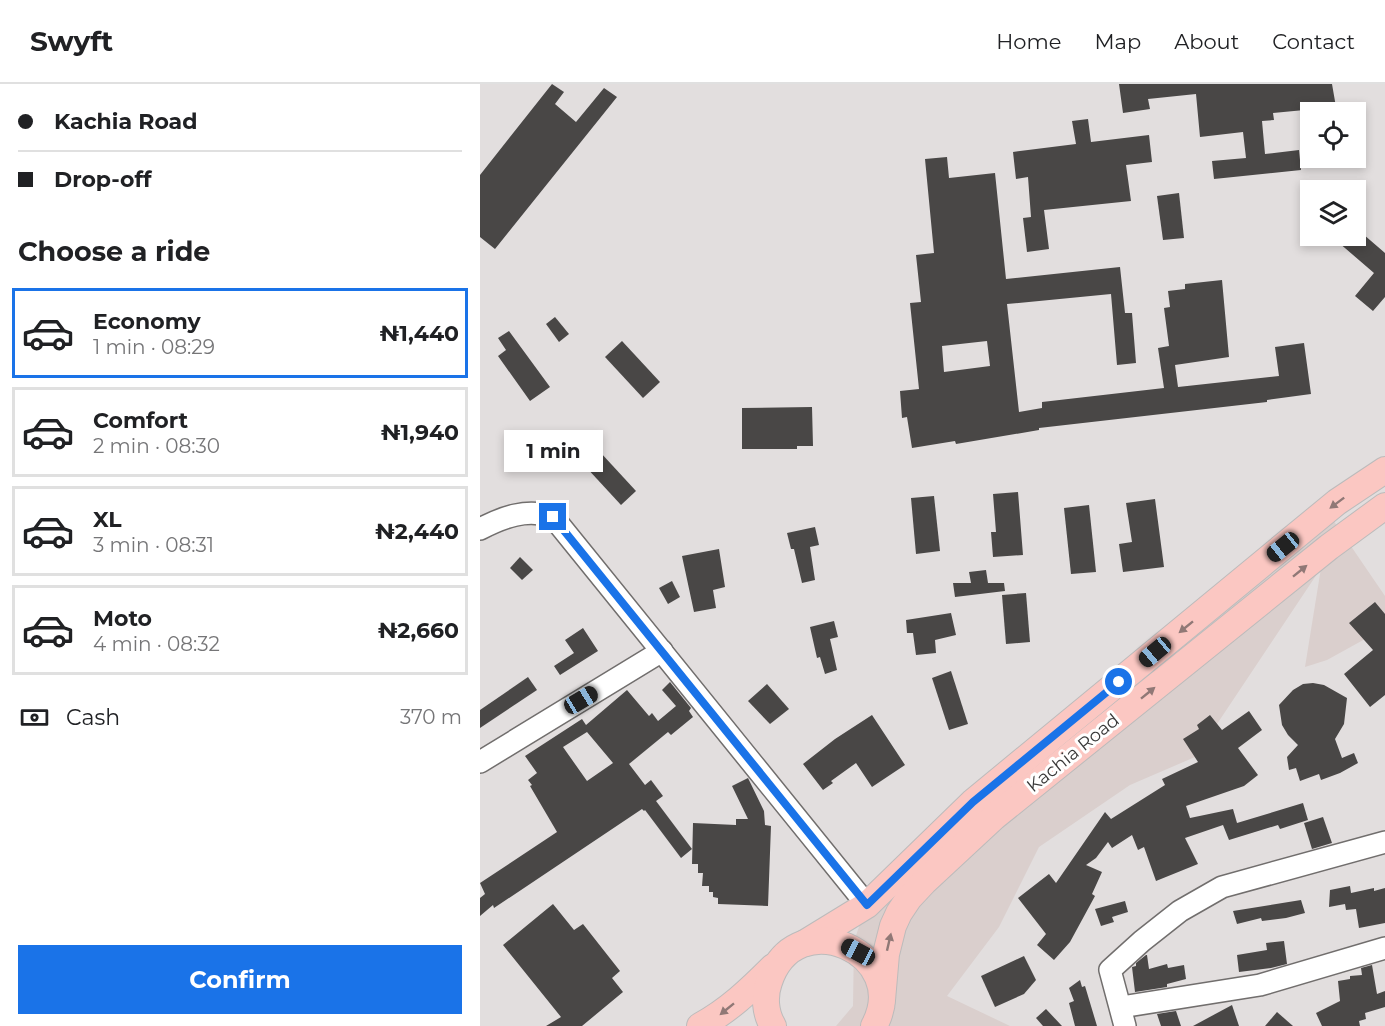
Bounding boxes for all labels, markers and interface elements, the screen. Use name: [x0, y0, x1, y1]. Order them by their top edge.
text: Swyft: [30, 24, 113, 58]
text: Home: [996, 29, 1061, 54]
text: Map: [1094, 29, 1141, 54]
text: About: [1174, 29, 1239, 54]
text: Contact: [1272, 29, 1355, 54]
map controls: [1300, 102, 1366, 246]
button: locate: [1300, 102, 1366, 168]
text: Kachia Road: [54, 108, 198, 135]
text: Drop-off: [54, 166, 152, 193]
button: layers: [1300, 180, 1366, 246]
text: Choose a ride: [18, 235, 210, 268]
icon: car: [21, 306, 75, 360]
text: Economy: [93, 308, 201, 335]
text: ₦1,440: [379, 320, 459, 347]
text: 1 min · 08:29: [93, 335, 215, 359]
icon: car: [21, 405, 75, 459]
text: Comfort: [93, 407, 188, 434]
text: ₦1,940: [381, 419, 459, 446]
callout: 1 min: [503, 430, 602, 472]
text: 2 min · 08:30: [93, 434, 220, 458]
text: 1 min: [526, 439, 581, 463]
one-way arrow: [1329, 497, 1345, 510]
route end: [539, 503, 566, 530]
icon: car: [21, 504, 75, 558]
text: XL: [93, 506, 122, 533]
text: ₦2,440: [375, 518, 459, 545]
car: [1263, 529, 1303, 565]
text: 3 min · 08:31: [93, 533, 214, 557]
one-way arrow: [1292, 566, 1307, 578]
icon: car: [21, 603, 75, 657]
text: Moto: [93, 605, 152, 632]
text: ₦2,660: [378, 617, 459, 644]
one-way arrow: [1178, 620, 1194, 633]
text: 4 min · 08:32: [93, 632, 220, 656]
car: [1135, 634, 1175, 670]
route start: [1105, 668, 1132, 695]
car: [561, 683, 601, 717]
one-way arrow: [1140, 688, 1155, 700]
icon: cash: [18, 701, 51, 734]
text: Cash: [66, 704, 120, 731]
text: 370 m: [400, 705, 462, 729]
street label: Kachia Road: [1022, 709, 1124, 797]
one-way arrow: [885, 932, 895, 951]
car: [838, 936, 878, 968]
button: Confirm: [18, 945, 462, 1014]
one-way arrow: [720, 1002, 735, 1015]

